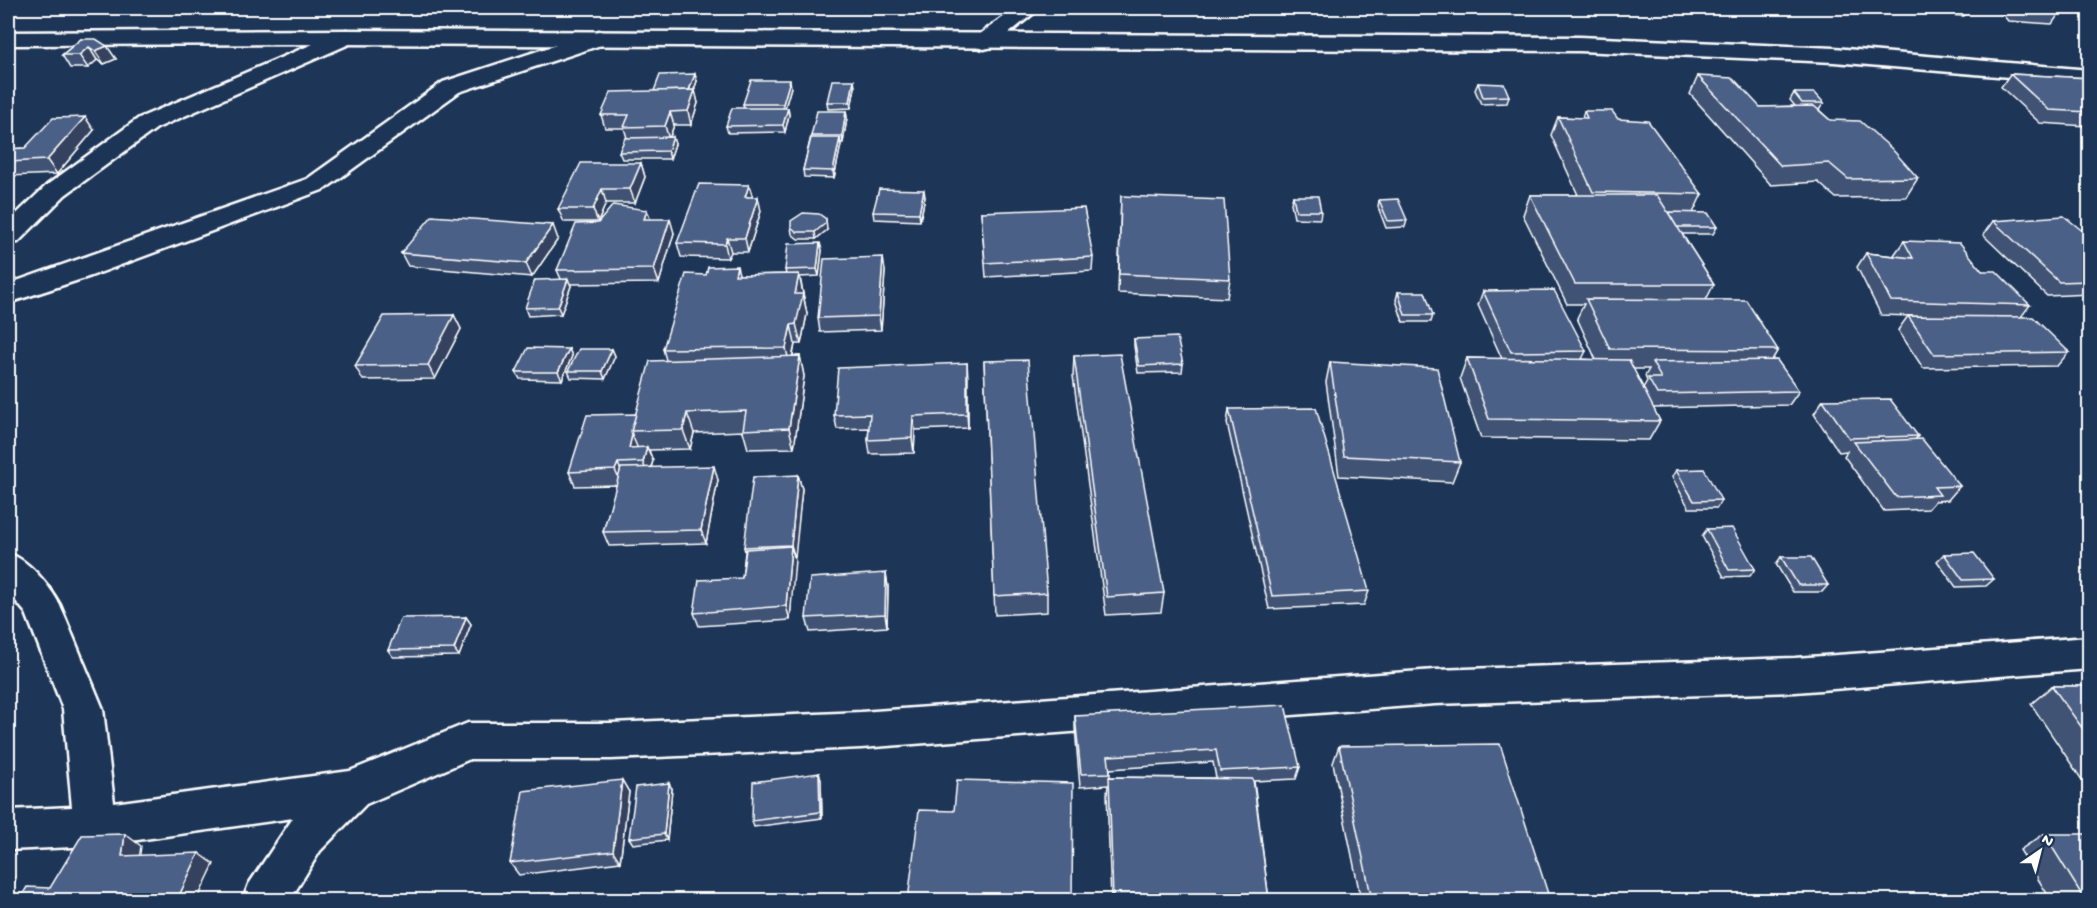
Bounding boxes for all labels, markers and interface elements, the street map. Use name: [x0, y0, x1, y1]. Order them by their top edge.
north arrow: [2010, 821, 2070, 881]
text: N: [2037, 831, 2057, 853]

